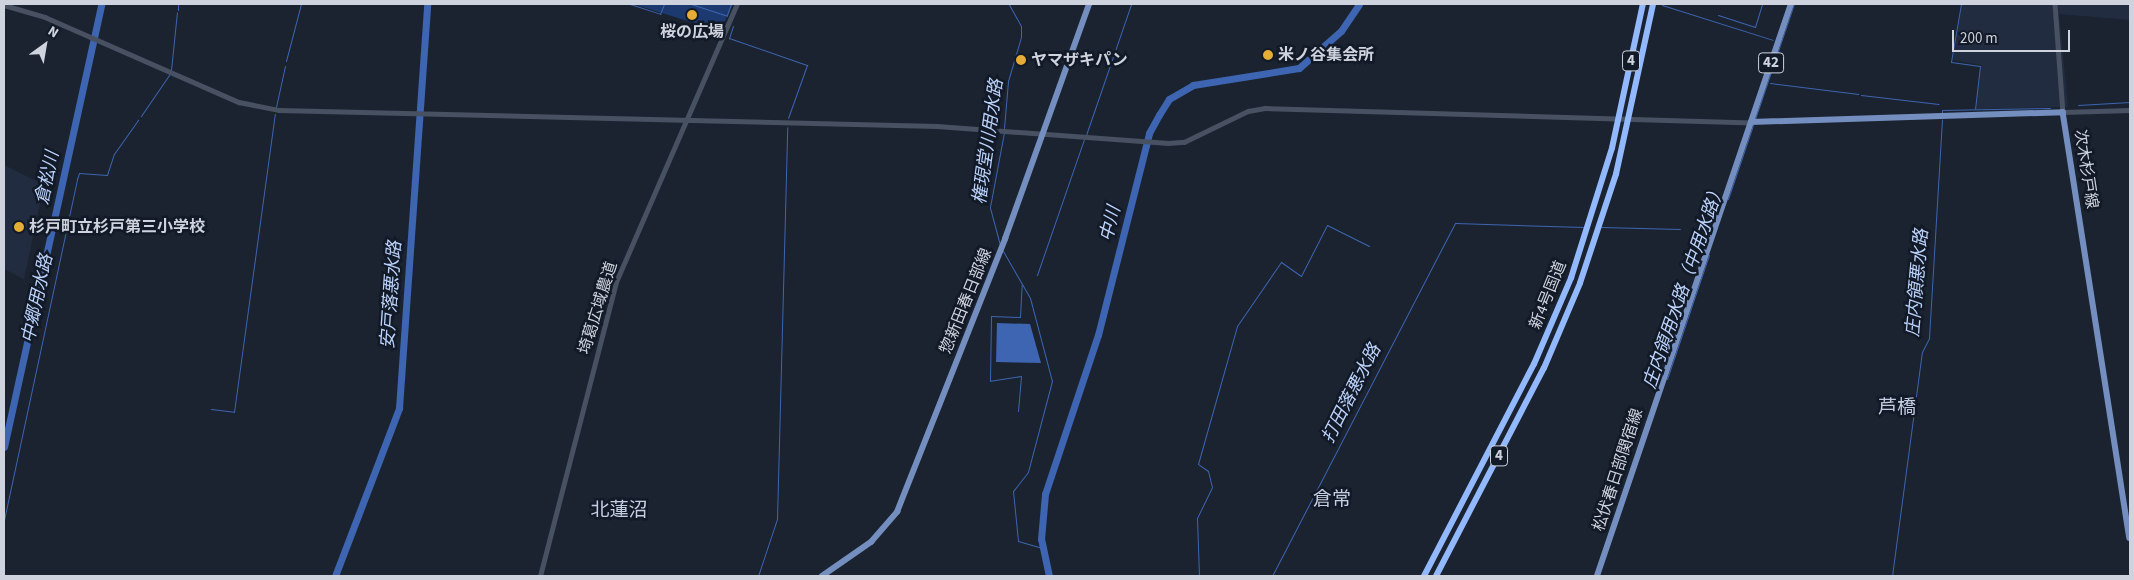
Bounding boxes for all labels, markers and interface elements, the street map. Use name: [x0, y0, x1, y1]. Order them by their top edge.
marker: 桜の広場: [686, 9, 698, 21]
north arrow: [20, 20, 70, 70]
scale bar: [1954, 20, 2072, 52]
text: N: [44, 21, 62, 43]
place label: 桜の広場: [660, 22, 724, 42]
text: 200 m: [1960, 28, 1998, 49]
place label: 米ノ谷集会所: [1278, 45, 1374, 65]
road number: 4: [1621, 48, 1641, 74]
marker: 米ノ谷集会所: [1262, 49, 1274, 61]
place label: ヤマザキパン: [1031, 50, 1127, 70]
road number: 42: [1757, 50, 1785, 76]
marker: ヤマザキパン: [1015, 54, 1027, 66]
water label: 権現堂川用水路: [970, 78, 1008, 206]
street label: 次木杉戸線: [2070, 128, 2102, 210]
water label: 倉松川: [32, 149, 64, 207]
water label: 庄内領用水路（中用水路）: [1640, 180, 1730, 392]
water label: 中川: [1096, 204, 1126, 244]
place label: 杉戸町立杉戸第三小学校: [29, 217, 205, 237]
marker: 杉戸町立杉戸第三小学校: [13, 221, 25, 233]
water label: 庄内領悪水路: [1903, 228, 1933, 338]
water label: 安戸落悪水路: [377, 240, 407, 350]
street label: 惣新田春日部線: [936, 245, 996, 357]
water label: 中郷用水路: [18, 253, 58, 345]
street label: 新4号国道: [1526, 258, 1570, 332]
street label: 埼葛広域農道: [575, 259, 621, 357]
water label: 打田落悪水路: [1318, 341, 1386, 447]
district label: 芦橋: [1878, 397, 1916, 419]
street label: 松伏春日部関宿線: [1589, 406, 1647, 534]
road number: 4: [1489, 444, 1509, 468]
district label: 倉常: [1313, 489, 1351, 511]
district label: 北蓮沼: [591, 500, 647, 522]

